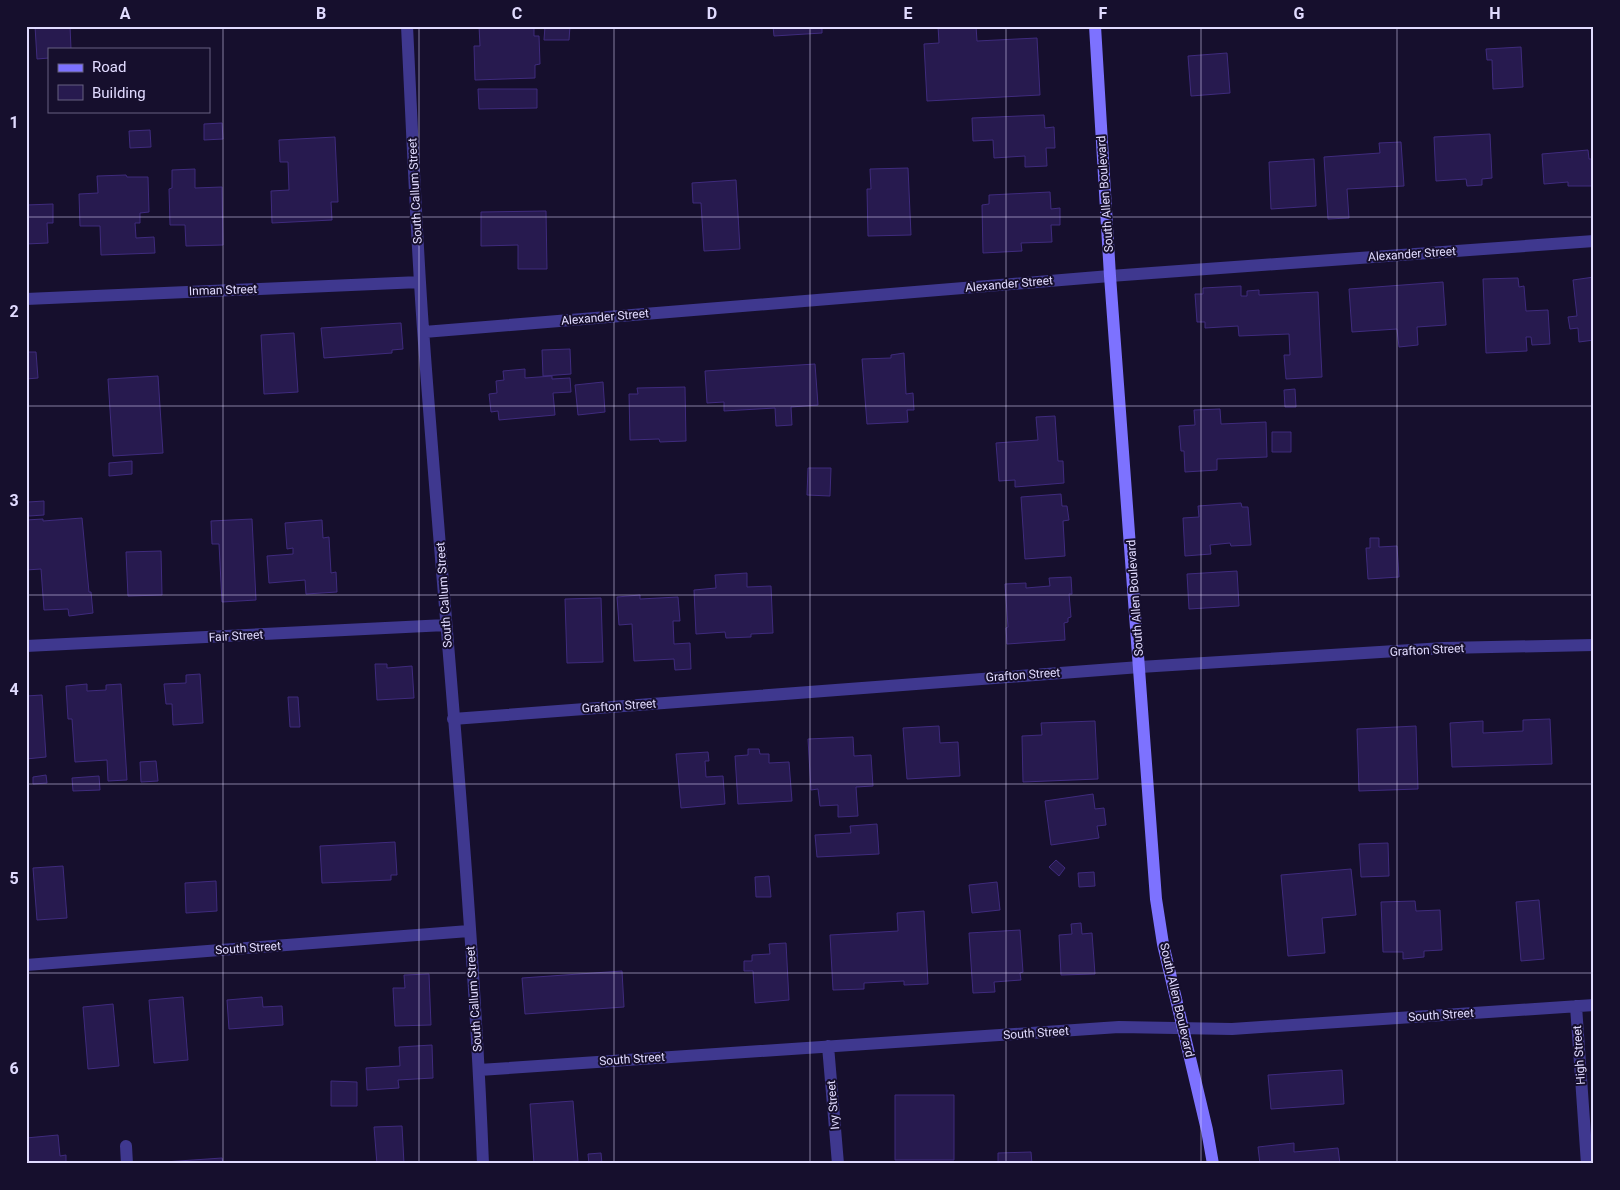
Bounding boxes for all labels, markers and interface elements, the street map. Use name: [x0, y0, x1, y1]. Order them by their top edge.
text: A: [120, 4, 131, 23]
text: B: [316, 4, 326, 23]
text: C: [512, 4, 522, 23]
text: D: [707, 4, 717, 23]
text: E: [904, 4, 913, 23]
text: F: [1099, 4, 1108, 23]
text: G: [1294, 4, 1305, 23]
text: H: [1489, 4, 1501, 23]
legend: [48, 48, 210, 112]
text: Road: [92, 58, 126, 76]
text: Building: [92, 84, 146, 102]
text: 1: [9, 113, 19, 132]
street label: South Allen Boulevard: [1094, 135, 1116, 253]
street label: South Callum Street: [405, 138, 425, 244]
street label: Alexander Street: [1368, 244, 1456, 264]
street label: Alexander Street: [965, 273, 1054, 295]
street label: Inman Street: [189, 282, 257, 298]
text: 2: [9, 302, 19, 321]
street label: Alexander Street: [561, 306, 650, 328]
text: 3: [9, 491, 19, 510]
street label: South Allen Boulevard: [1124, 539, 1146, 657]
street label: South Callum Street: [433, 542, 455, 648]
street label: Fair Street: [208, 628, 264, 644]
street label: Grafton Street: [1389, 641, 1465, 659]
street label: Grafton Street: [985, 665, 1061, 685]
text: 4: [9, 680, 19, 699]
street label: Grafton Street: [581, 696, 657, 716]
text: 5: [9, 869, 19, 888]
street label: South Street: [215, 939, 281, 957]
street label: South Allen Boulevard: [1157, 942, 1197, 1058]
street label: South Callum Street: [463, 946, 485, 1052]
street label: South Street: [1408, 1006, 1474, 1024]
street label: South Street: [1003, 1024, 1069, 1042]
street label: High Street: [1570, 1025, 1588, 1085]
street label: South Street: [599, 1050, 665, 1068]
text: 6: [9, 1059, 19, 1078]
street label: Ivy Street: [824, 1080, 842, 1130]

